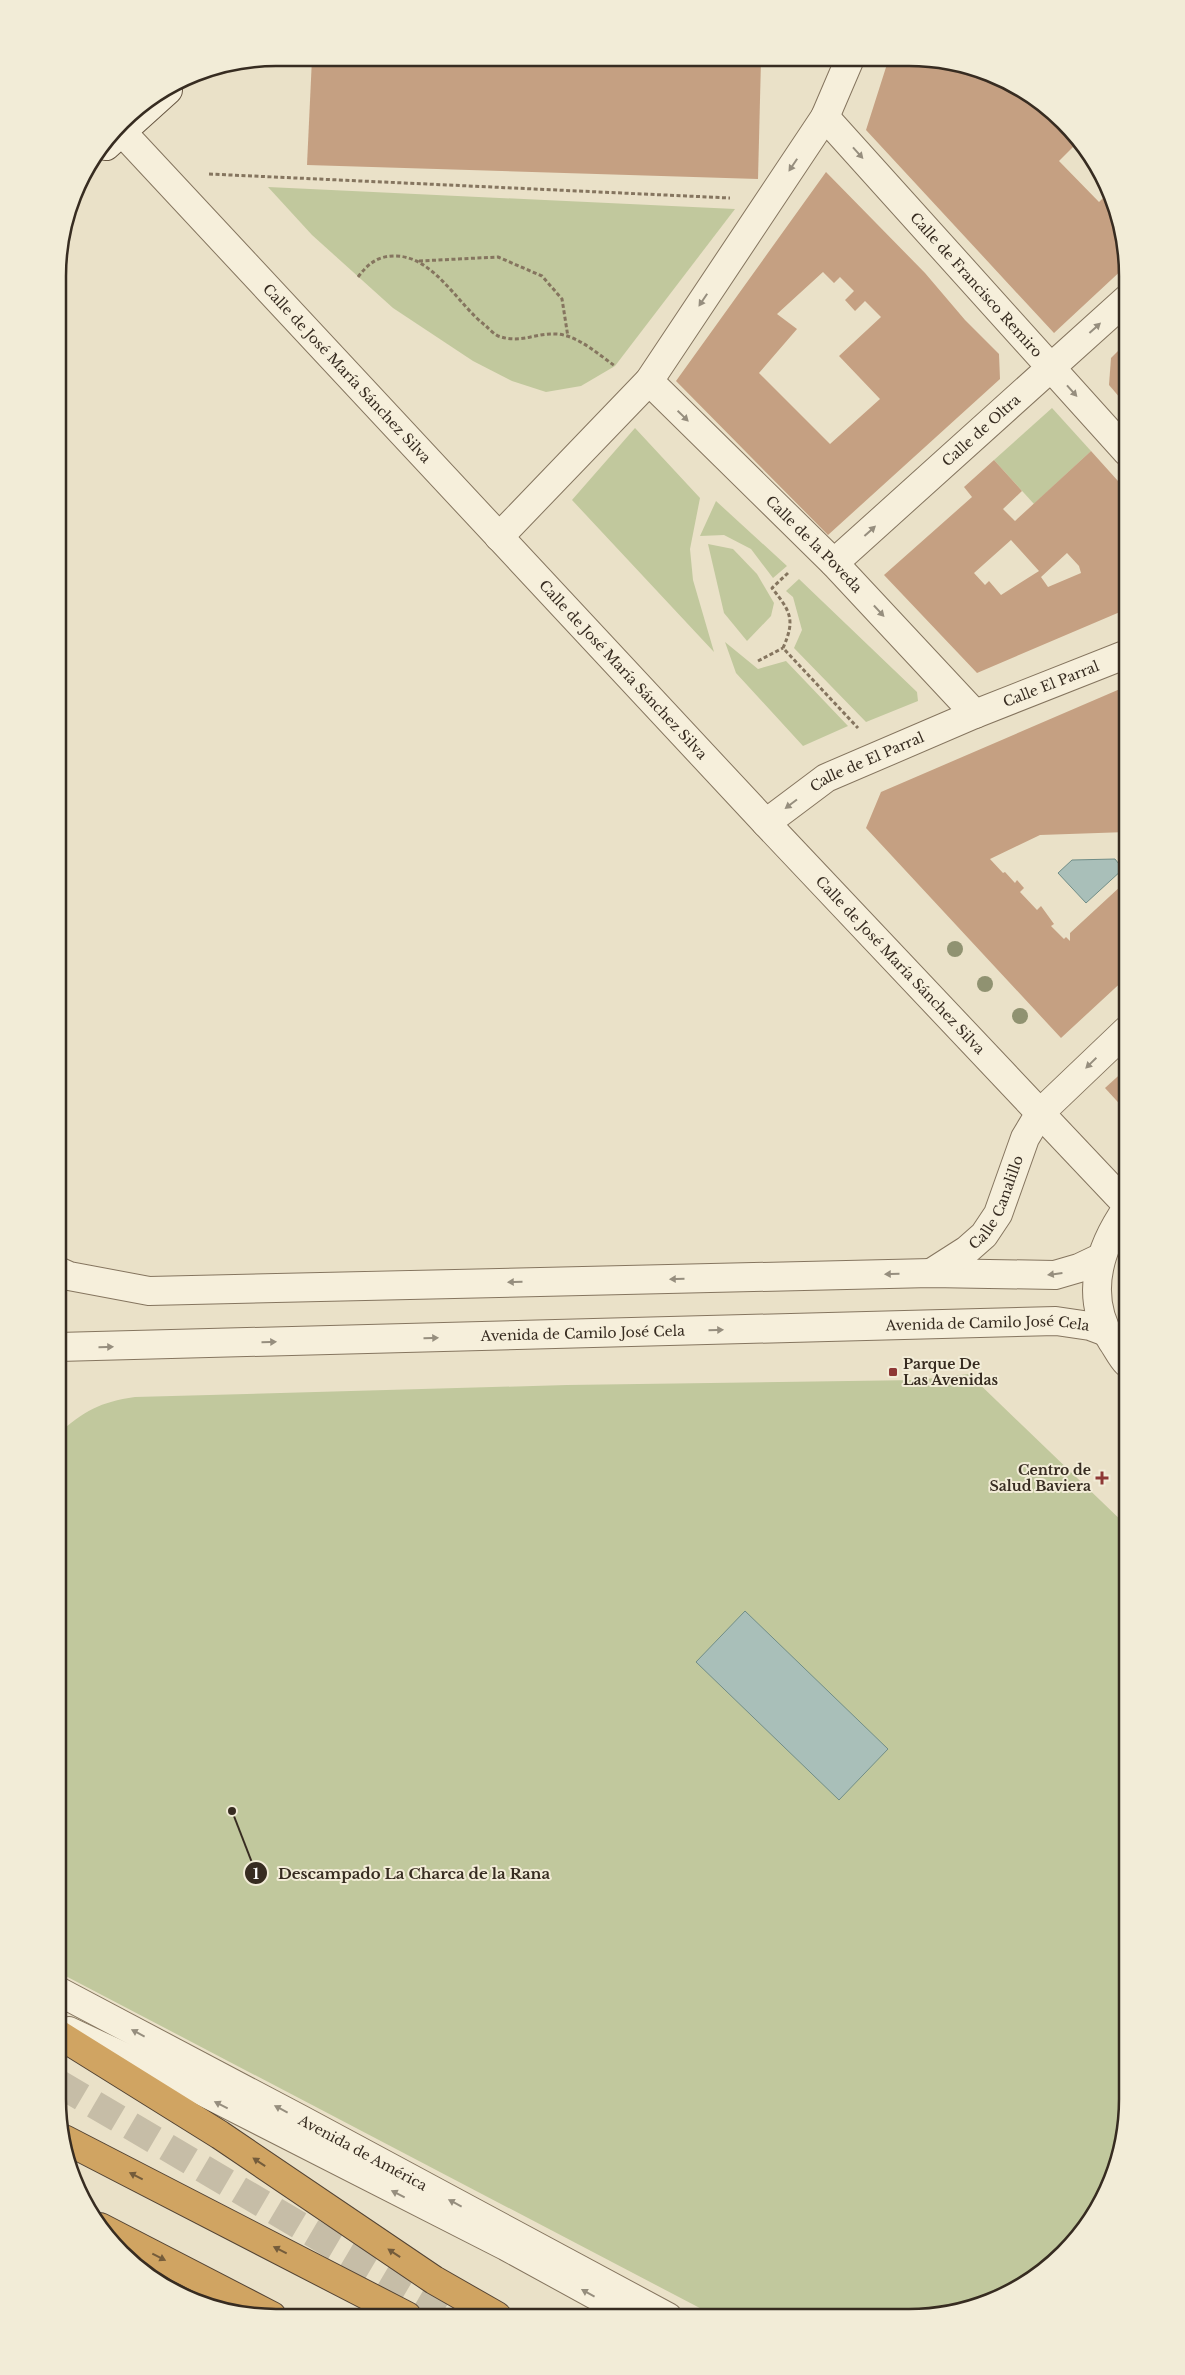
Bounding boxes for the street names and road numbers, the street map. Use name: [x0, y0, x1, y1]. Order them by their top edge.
street label: Calle de Francisco Remiro: [906, 209, 1046, 361]
street label: Calle de José María Sánchez Silva: [259, 280, 435, 467]
street label: Calle de Oltra: [938, 390, 1024, 470]
street label: Calle de la Poveda: [762, 492, 866, 597]
street label: Calle de José María Sánchez Silva: [535, 576, 711, 763]
street label: Calle El Parral: [1000, 657, 1102, 711]
street label: Calle de El Parral: [806, 728, 927, 796]
street label: Calle de José María Sánchez Silva: [812, 872, 989, 1058]
street label: Calle Canalillo: [965, 1153, 1027, 1253]
street label: Avenida de Camilo José Cela: [884, 1312, 1091, 1335]
street label: Avenida de Camilo José Cela: [480, 1322, 685, 1345]
street label: Avenida de América: [294, 2110, 430, 2195]

